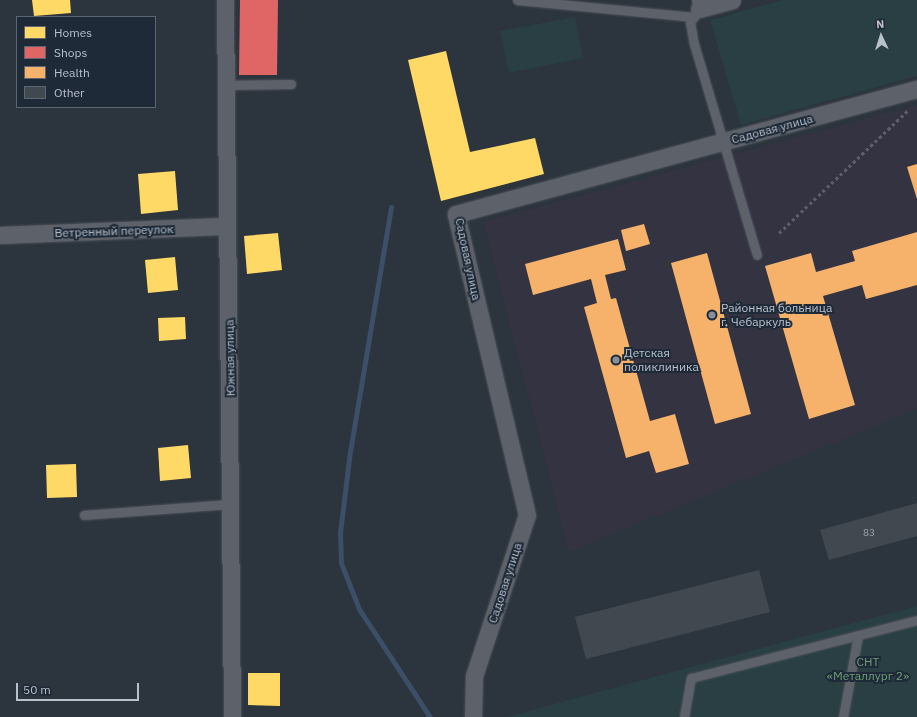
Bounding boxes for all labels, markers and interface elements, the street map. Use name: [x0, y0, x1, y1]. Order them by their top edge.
legend: [16, 16, 156, 108]
north arrow: [861, 16, 901, 56]
text: N: [876, 17, 885, 31]
text: Homes: [54, 25, 92, 40]
text: Shops: [54, 45, 87, 60]
text: Health: [54, 65, 90, 80]
text: Other: [54, 85, 85, 100]
street label: Садовая улица: [730, 111, 814, 147]
street label: Садовая улица: [452, 217, 484, 301]
street label: Ветренный переулок: [54, 222, 174, 240]
place label: Районная больница г. Чебаркуль: [721, 301, 832, 329]
marker: Районная больница г. Чебаркуль: [706, 309, 718, 321]
street label: Южная улица: [222, 320, 238, 396]
place label: Детская поликлиника: [624, 346, 699, 374]
marker: Детская поликлиника: [611, 355, 621, 365]
house number: 83: [863, 527, 875, 539]
street label: Садовая улица: [485, 541, 525, 625]
park label: СНТ «Металлург 2»: [827, 655, 909, 683]
scale bar: [18, 675, 141, 701]
text: 50 m: [23, 682, 51, 697]

